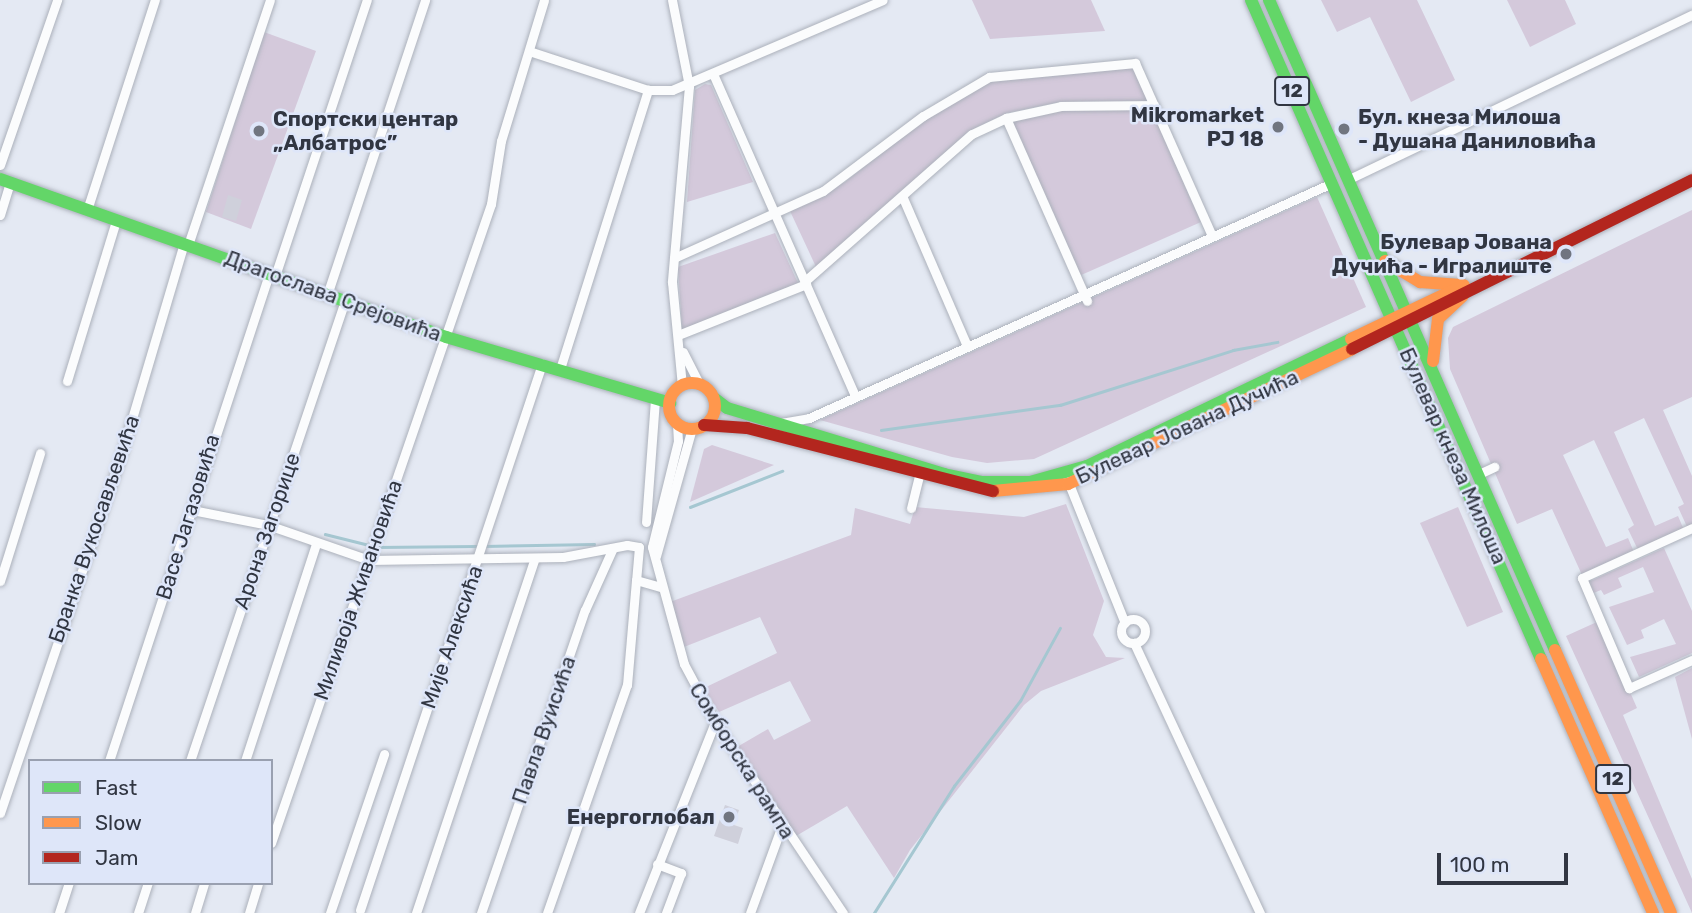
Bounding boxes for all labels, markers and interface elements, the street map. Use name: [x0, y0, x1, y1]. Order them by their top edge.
road number: 12: [1273, 76, 1311, 106]
place label: Mikromarket PJ 18: [1131, 102, 1264, 152]
place label: Бул. кнеза Милоша - Душана Даниловића: [1358, 104, 1596, 154]
place label: Спортски центар „Албатрос”: [273, 106, 458, 156]
marker: Mikromarket PJ 18: [1270, 119, 1286, 135]
marker: Бул. кнеза Милоша - Душана Даниловића: [1336, 121, 1352, 137]
marker: Спортски центар „Албатрос”: [251, 123, 267, 139]
place label: Булевар Јована Дучића - Игралиште: [1332, 229, 1552, 279]
street label: Драгослава Срејовића: [221, 245, 445, 347]
marker: Булевар Јована Дучића - Игралиште: [1558, 246, 1574, 262]
street label: Булевар кнеза Милоша: [1394, 344, 1512, 568]
street label: Булевар Јована Дучића: [1072, 364, 1302, 490]
street label: Бранка Вукосављевића: [43, 412, 145, 646]
street label: Васе Јагазовића: [151, 431, 225, 603]
street label: Арона Загорице: [228, 450, 306, 612]
street label: Миливоја Живановића: [308, 477, 408, 703]
street label: Мије Алексића: [416, 562, 488, 712]
street label: Павла Вуисића: [507, 653, 581, 807]
street label: Сомборска рампа: [684, 678, 800, 844]
legend: [28, 759, 273, 885]
road number: 12: [1594, 764, 1632, 794]
text: Fast: [95, 775, 137, 800]
place label: Енергоглобал: [567, 804, 715, 830]
marker: Енергоглобал: [721, 809, 737, 825]
text: Slow: [95, 810, 142, 835]
scale bar: [1440, 839, 1571, 883]
text: Jam: [95, 845, 139, 870]
text: 100 m: [1450, 852, 1509, 877]

